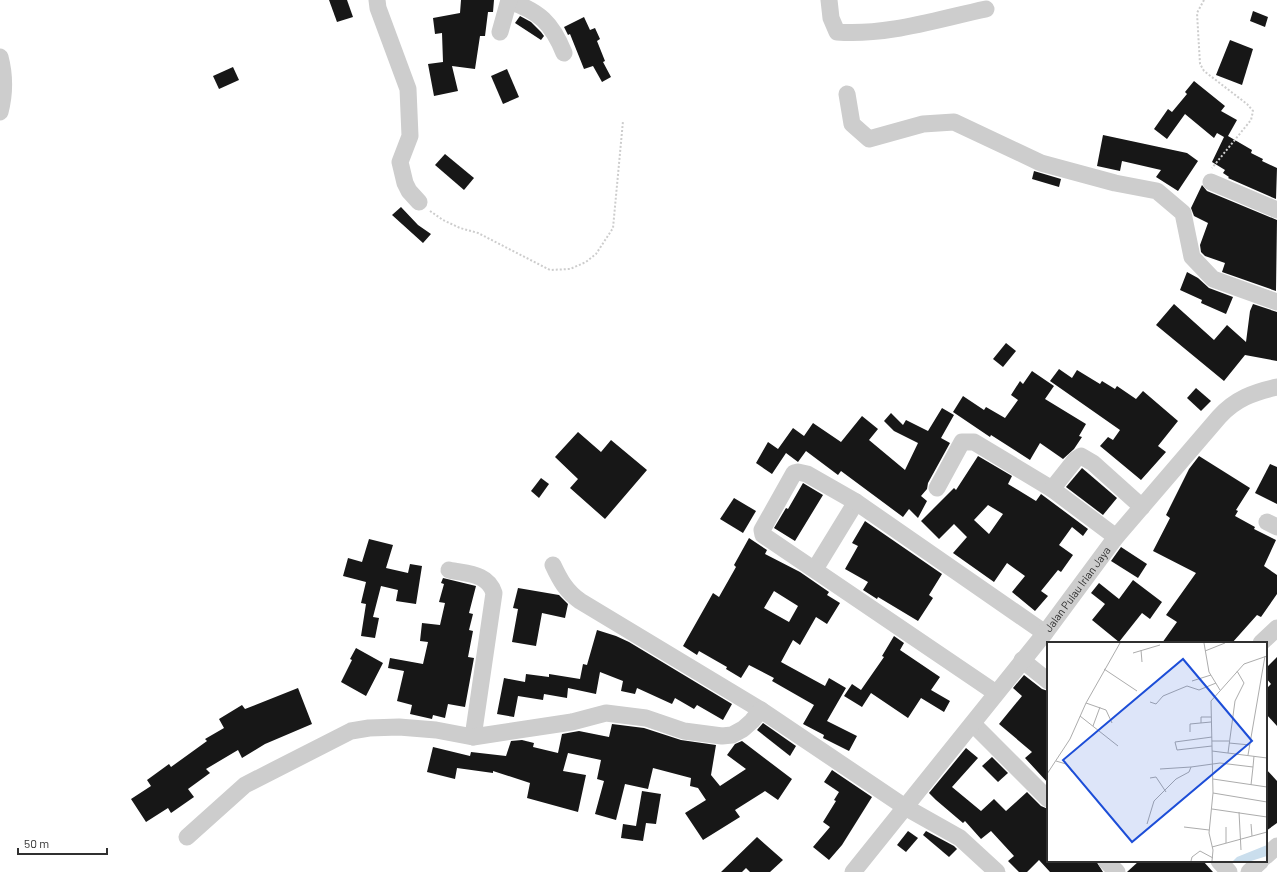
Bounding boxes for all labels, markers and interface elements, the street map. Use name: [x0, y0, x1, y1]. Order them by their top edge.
street label: Jalan Pulau Irian Jaya: [1041, 544, 1113, 634]
inset map: [1047, 642, 1267, 862]
scale bar: [18, 830, 107, 856]
text: 50 m: [24, 836, 49, 850]

